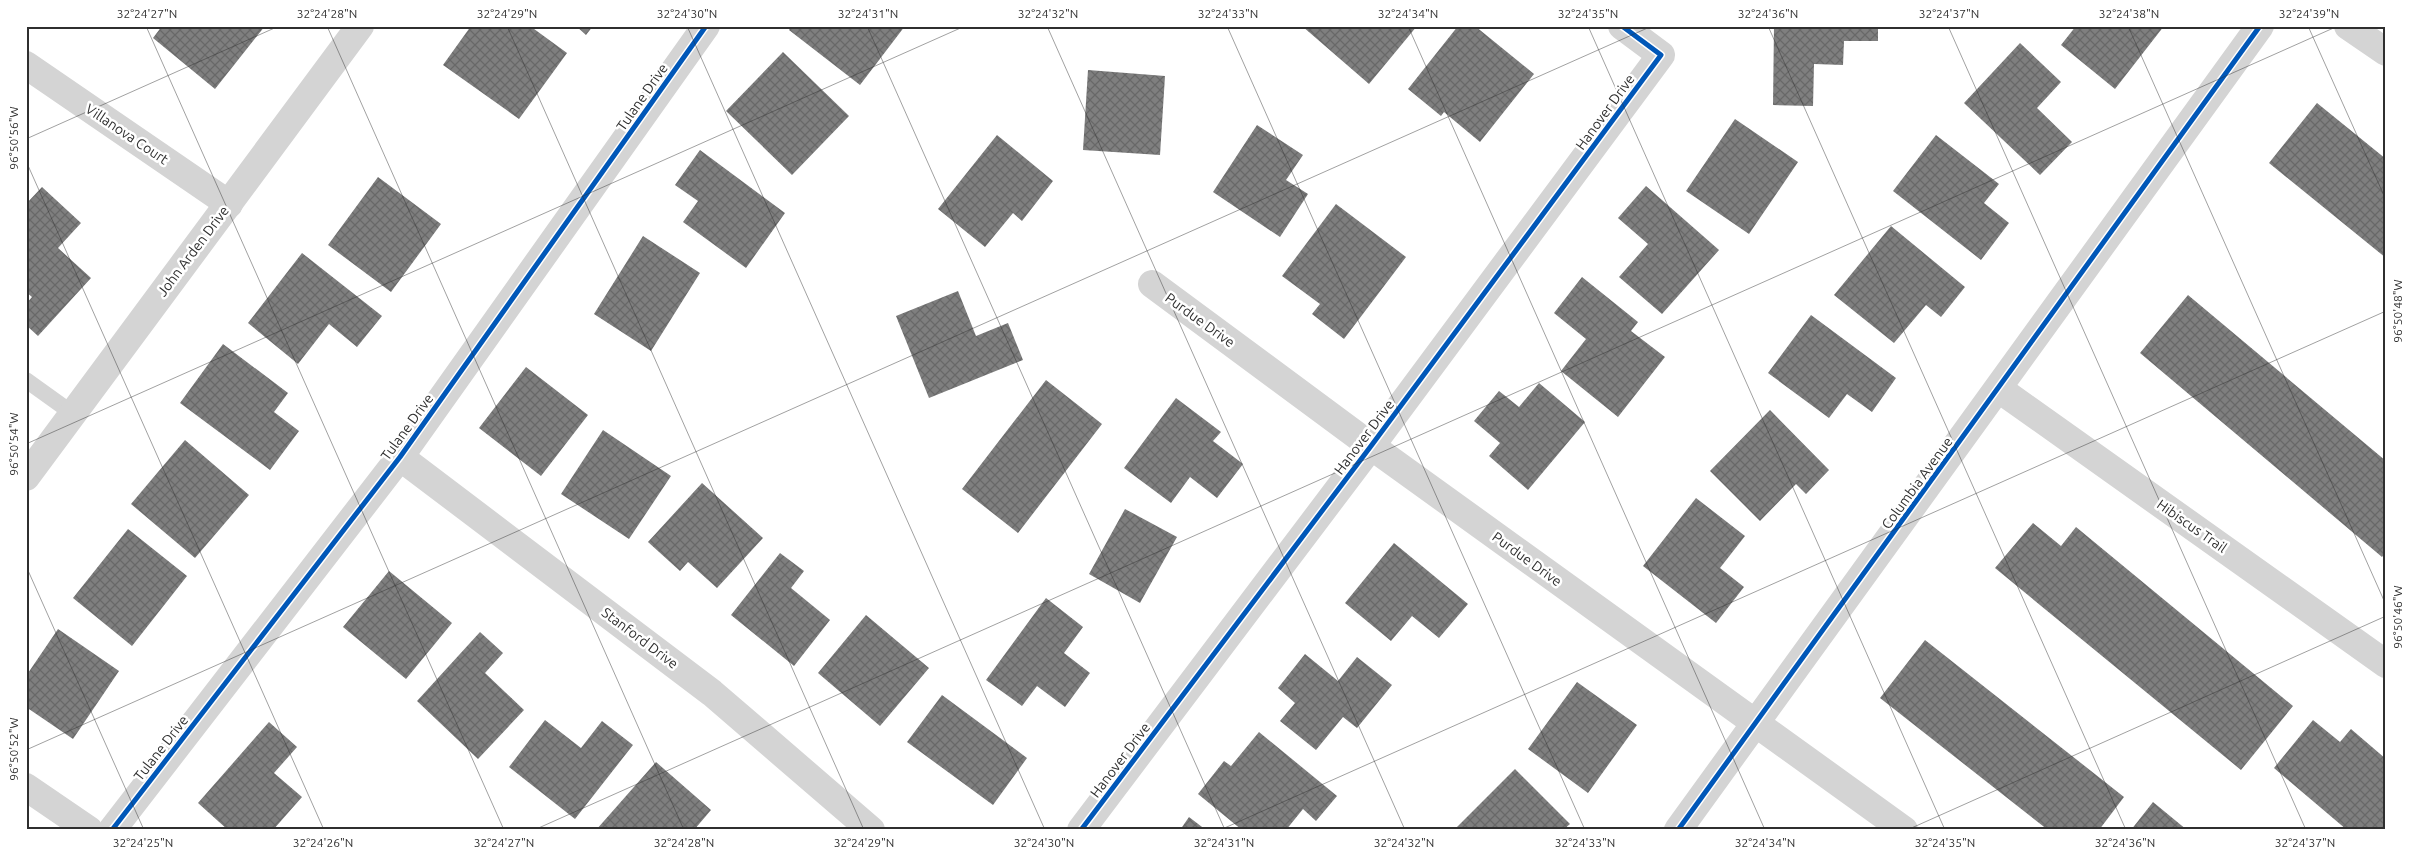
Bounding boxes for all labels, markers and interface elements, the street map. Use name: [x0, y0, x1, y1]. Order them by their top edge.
text: 32°24'27"N: [117, 7, 177, 20]
text: 32°24'28"N: [297, 7, 357, 20]
text: 32°24'29"N: [477, 7, 537, 20]
text: 32°24'30"N: [657, 7, 717, 20]
text: 32°24'31"N: [838, 7, 898, 20]
text: 32°24'32"N: [1018, 7, 1078, 20]
text: 32°24'33"N: [1198, 7, 1258, 20]
text: 32°24'34"N: [1378, 7, 1438, 20]
text: 32°24'35"N: [1558, 7, 1618, 20]
text: 32°24'36"N: [1738, 7, 1798, 20]
text: 32°24'37"N: [1919, 7, 1979, 20]
text: 32°24'38"N: [2099, 7, 2159, 20]
text: 32°24'39"N: [2279, 7, 2339, 20]
street label: Tulane Drive: [613, 60, 671, 134]
street label: Hanover Drive: [1572, 71, 1638, 153]
street label: Villanova Court: [83, 100, 172, 168]
text: 96°50'56"W: [7, 106, 20, 170]
street label: John Arden Drive: [154, 203, 232, 299]
text: 96°50'48"W: [2391, 279, 2404, 343]
street label: Purdue Drive: [1162, 289, 1238, 351]
street label: Tulane Drive: [378, 391, 436, 463]
street label: Hanover Drive: [1331, 397, 1397, 477]
text: 96°50'54"W: [7, 412, 20, 476]
street label: Columbia Avenue: [1878, 434, 1956, 532]
street label: Hibiscus Trail: [2154, 496, 2230, 556]
street label: Purdue Drive: [1489, 528, 1565, 590]
text: 96°50'46"W: [2391, 585, 2404, 649]
street label: Stanford Drive: [599, 604, 681, 672]
street label: Tulane Drive: [131, 712, 191, 784]
text: 96°50'52"W: [7, 717, 20, 781]
street label: Hanover Drive: [1087, 720, 1153, 800]
text: 32°24'25"N: [113, 836, 173, 849]
text: 32°24'26"N: [293, 836, 353, 849]
text: 32°24'27"N: [474, 836, 534, 849]
text: 32°24'28"N: [654, 836, 714, 849]
text: 32°24'29"N: [834, 836, 894, 849]
text: 32°24'30"N: [1014, 836, 1074, 849]
text: 32°24'31"N: [1194, 836, 1254, 849]
text: 32°24'32"N: [1374, 836, 1434, 849]
text: 32°24'33"N: [1555, 836, 1615, 849]
text: 32°24'34"N: [1735, 836, 1795, 849]
text: 32°24'35"N: [1915, 836, 1975, 849]
text: 32°24'36"N: [2095, 836, 2155, 849]
text: 32°24'37"N: [2275, 836, 2335, 849]

